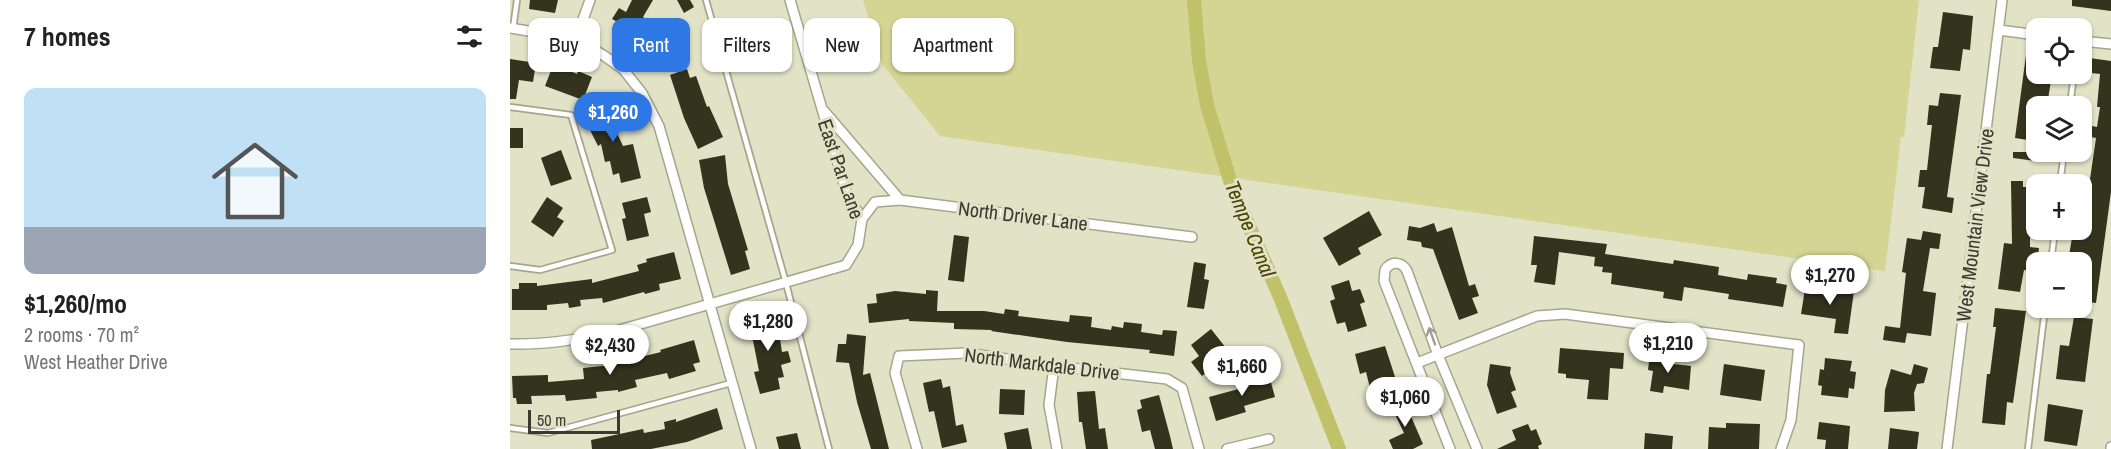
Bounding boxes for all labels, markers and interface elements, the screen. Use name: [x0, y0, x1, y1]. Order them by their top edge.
chip: Buy: [528, 18, 600, 72]
chip: Rent: [612, 18, 690, 72]
chip: Filters: [702, 18, 792, 72]
chip: New: [804, 18, 880, 72]
chip: Apartment: [892, 18, 1014, 72]
map controls: [2026, 18, 2092, 318]
button: locate: [2026, 18, 2092, 84]
text: 7 homes: [24, 19, 111, 54]
icon: filters: [453, 20, 486, 53]
pin: $1,260: [564, 92, 662, 143]
button: layers: [2026, 96, 2092, 162]
text: $1,260: [588, 98, 638, 125]
street label: East Par Lane: [812, 115, 871, 222]
icon: home: [201, 127, 309, 235]
street label: West Mountain View Drive: [1949, 127, 2000, 323]
button: +: [2026, 174, 2092, 240]
water label: Tempe Canal: [1218, 177, 1283, 282]
street label: North Driver Lane: [957, 194, 1089, 237]
button: −: [2026, 252, 2092, 318]
pin: $1,270: [1781, 255, 1879, 306]
text: $1,270: [1805, 261, 1855, 288]
text: $1,260/mo: [24, 286, 127, 321]
pin: $1,280: [719, 301, 817, 352]
text: $1,280: [743, 307, 793, 334]
text: 2 rooms · 70 m²: [24, 321, 139, 348]
pin: $1,210: [1619, 323, 1717, 374]
pin: $2,430: [561, 325, 659, 376]
one-way arrow: [1425, 327, 1436, 346]
text: $1,210: [1643, 329, 1693, 356]
text: $2,430: [585, 331, 635, 358]
street label: North Markdale Drive: [963, 341, 1121, 386]
pin: $1,660: [1193, 346, 1291, 397]
text: West Heather Drive: [24, 348, 168, 375]
text: $1,660: [1217, 352, 1267, 379]
pin: $1,060: [1356, 377, 1454, 428]
text: $1,060: [1380, 383, 1430, 410]
scale bar: [528, 407, 620, 434]
text: 50 m: [537, 409, 566, 431]

